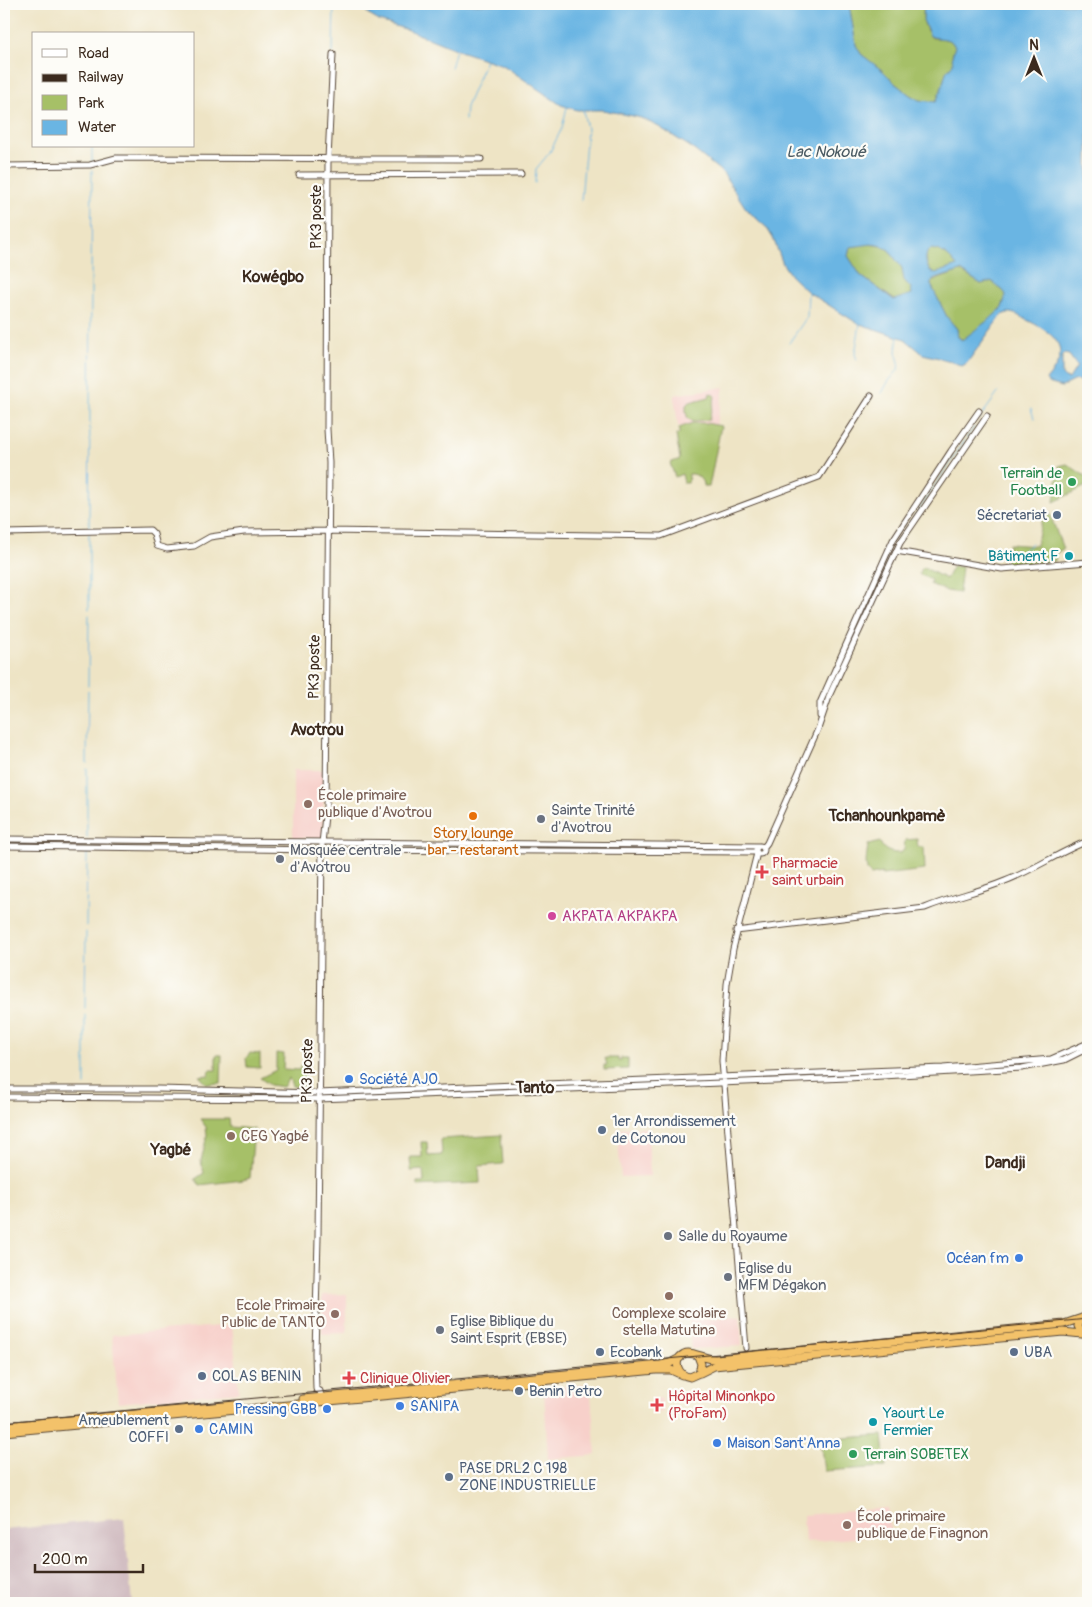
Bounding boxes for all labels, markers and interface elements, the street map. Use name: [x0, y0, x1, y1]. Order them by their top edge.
legend: [32, 32, 195, 148]
north arrow: [1010, 32, 1060, 82]
text: N: [1029, 37, 1039, 54]
text: Road: [78, 44, 109, 63]
text: Railway: [78, 68, 124, 87]
text: Park: [78, 94, 105, 113]
text: Water: [78, 118, 117, 137]
water label: Lac Nokoué: [786, 142, 867, 162]
street label: PK3 poste: [307, 184, 326, 249]
district label: Kowégbo: [242, 267, 304, 287]
place label: Terrain de Football: [1000, 464, 1063, 500]
marker: Terrain de Football: [1066, 476, 1078, 488]
place label: Sécretariat: [977, 506, 1048, 525]
marker: Sécretariat: [1051, 509, 1063, 521]
place label: Bâtiment F: [988, 547, 1059, 566]
marker: Bâtiment F: [1063, 550, 1075, 562]
street label: PK3 poste: [304, 634, 325, 699]
district label: Avotrou: [290, 720, 344, 740]
place label: École primaire publique d'Avotrou: [318, 786, 432, 822]
marker: École primaire publique d'Avotrou: [302, 798, 314, 810]
place label: Sainte Trinité d'Avotrou: [551, 801, 635, 837]
district label: Tchanhounkpamè: [827, 806, 946, 826]
marker: Story lounge bar - restarant: [467, 810, 479, 822]
marker: Sainte Trinité d'Avotrou: [535, 813, 547, 825]
place label: Story lounge bar - restarant: [427, 824, 519, 860]
place label: Mosquée centrale d'Avotrou: [290, 841, 402, 877]
marker: Mosquée centrale d'Avotrou: [274, 853, 286, 865]
place label: Pharmacie saint urbain: [772, 854, 844, 890]
marker: Pharmacie saint urbain: [756, 866, 768, 878]
place label: AKPATA AKPAKPA: [562, 907, 678, 926]
marker: AKPATA AKPAKPA: [546, 910, 558, 922]
street label: PK3 poste: [297, 1038, 318, 1103]
place label: Société AJO: [359, 1070, 438, 1089]
marker: Société AJO: [343, 1073, 355, 1085]
district label: Tanto: [515, 1078, 555, 1098]
place label: 1er Arrondissement de Cotonou: [612, 1112, 737, 1148]
marker: 1er Arrondissement de Cotonou: [596, 1124, 608, 1136]
place label: CEG Yagbé: [241, 1127, 309, 1146]
marker: CEG Yagbé: [225, 1130, 237, 1142]
district label: Yagbé: [150, 1140, 192, 1160]
district label: Dandji: [985, 1153, 1025, 1173]
place label: Salle du Royaume: [678, 1227, 788, 1246]
marker: Salle du Royaume: [662, 1230, 674, 1242]
place label: Océan fm: [946, 1249, 1009, 1268]
marker: Océan fm: [1013, 1252, 1025, 1264]
place label: Eglise du MFM Dégakon: [738, 1259, 826, 1295]
marker: Eglise du MFM Dégakon: [722, 1271, 734, 1283]
marker: Complexe scolaire stella Matutina: [663, 1290, 675, 1302]
place label: Ecole Primaire Public de TANTO: [221, 1296, 326, 1332]
place label: Complexe scolaire stella Matutina: [612, 1304, 727, 1340]
marker: Ecole Primaire Public de TANTO: [329, 1308, 341, 1320]
place label: Eglise Biblique du Saint Esprit (EBSE): [450, 1312, 568, 1348]
marker: Eglise Biblique du Saint Esprit (EBSE): [434, 1324, 446, 1336]
place label: Ecobank: [610, 1343, 663, 1362]
place label: UBA: [1024, 1343, 1052, 1362]
marker: Ecobank: [594, 1346, 606, 1358]
marker: UBA: [1008, 1346, 1020, 1358]
place label: COLAS BENIN: [212, 1367, 301, 1386]
place label: Clinique Olivier: [360, 1369, 451, 1388]
marker: COLAS BENIN: [196, 1370, 208, 1382]
marker: Clinique Olivier: [342, 1371, 356, 1385]
place label: Benin Petro: [529, 1382, 602, 1401]
marker: Benin Petro: [513, 1385, 525, 1397]
place label: Hôpital Minonkpo (ProFam): [668, 1387, 775, 1423]
place label: SANIPA: [410, 1397, 459, 1416]
marker: Hôpital Minonkpo (ProFam): [650, 1398, 664, 1412]
place label: Pressing GBB: [234, 1400, 317, 1419]
marker: SANIPA: [394, 1400, 406, 1412]
marker: Pressing GBB: [321, 1403, 333, 1415]
place label: Yaourt Le Fermier: [882, 1404, 945, 1440]
place label: Ameublement COFFI: [78, 1411, 170, 1447]
marker: Yaourt Le Fermier: [867, 1416, 879, 1428]
place label: CAMIN: [209, 1420, 253, 1439]
marker: Ameublement COFFI: [173, 1423, 185, 1435]
marker: CAMIN: [193, 1423, 205, 1435]
place label: Maison Sant'Anna: [727, 1434, 840, 1453]
marker: Maison Sant'Anna: [711, 1437, 723, 1449]
place label: Terrain SOBETEX: [863, 1445, 969, 1464]
marker: Terrain SOBETEX: [847, 1448, 859, 1460]
place label: PASE DRL2 C 198 ZONE INDUSTRIELLE: [459, 1459, 596, 1495]
marker: PASE DRL2 C 198 ZONE INDUSTRIELLE: [443, 1471, 455, 1483]
place label: École primaire publique de Finagnon: [857, 1507, 988, 1543]
marker: École primaire publique de Finagnon: [841, 1519, 853, 1531]
scale bar: [35, 1542, 142, 1574]
text: 200 m: [42, 1550, 87, 1569]

